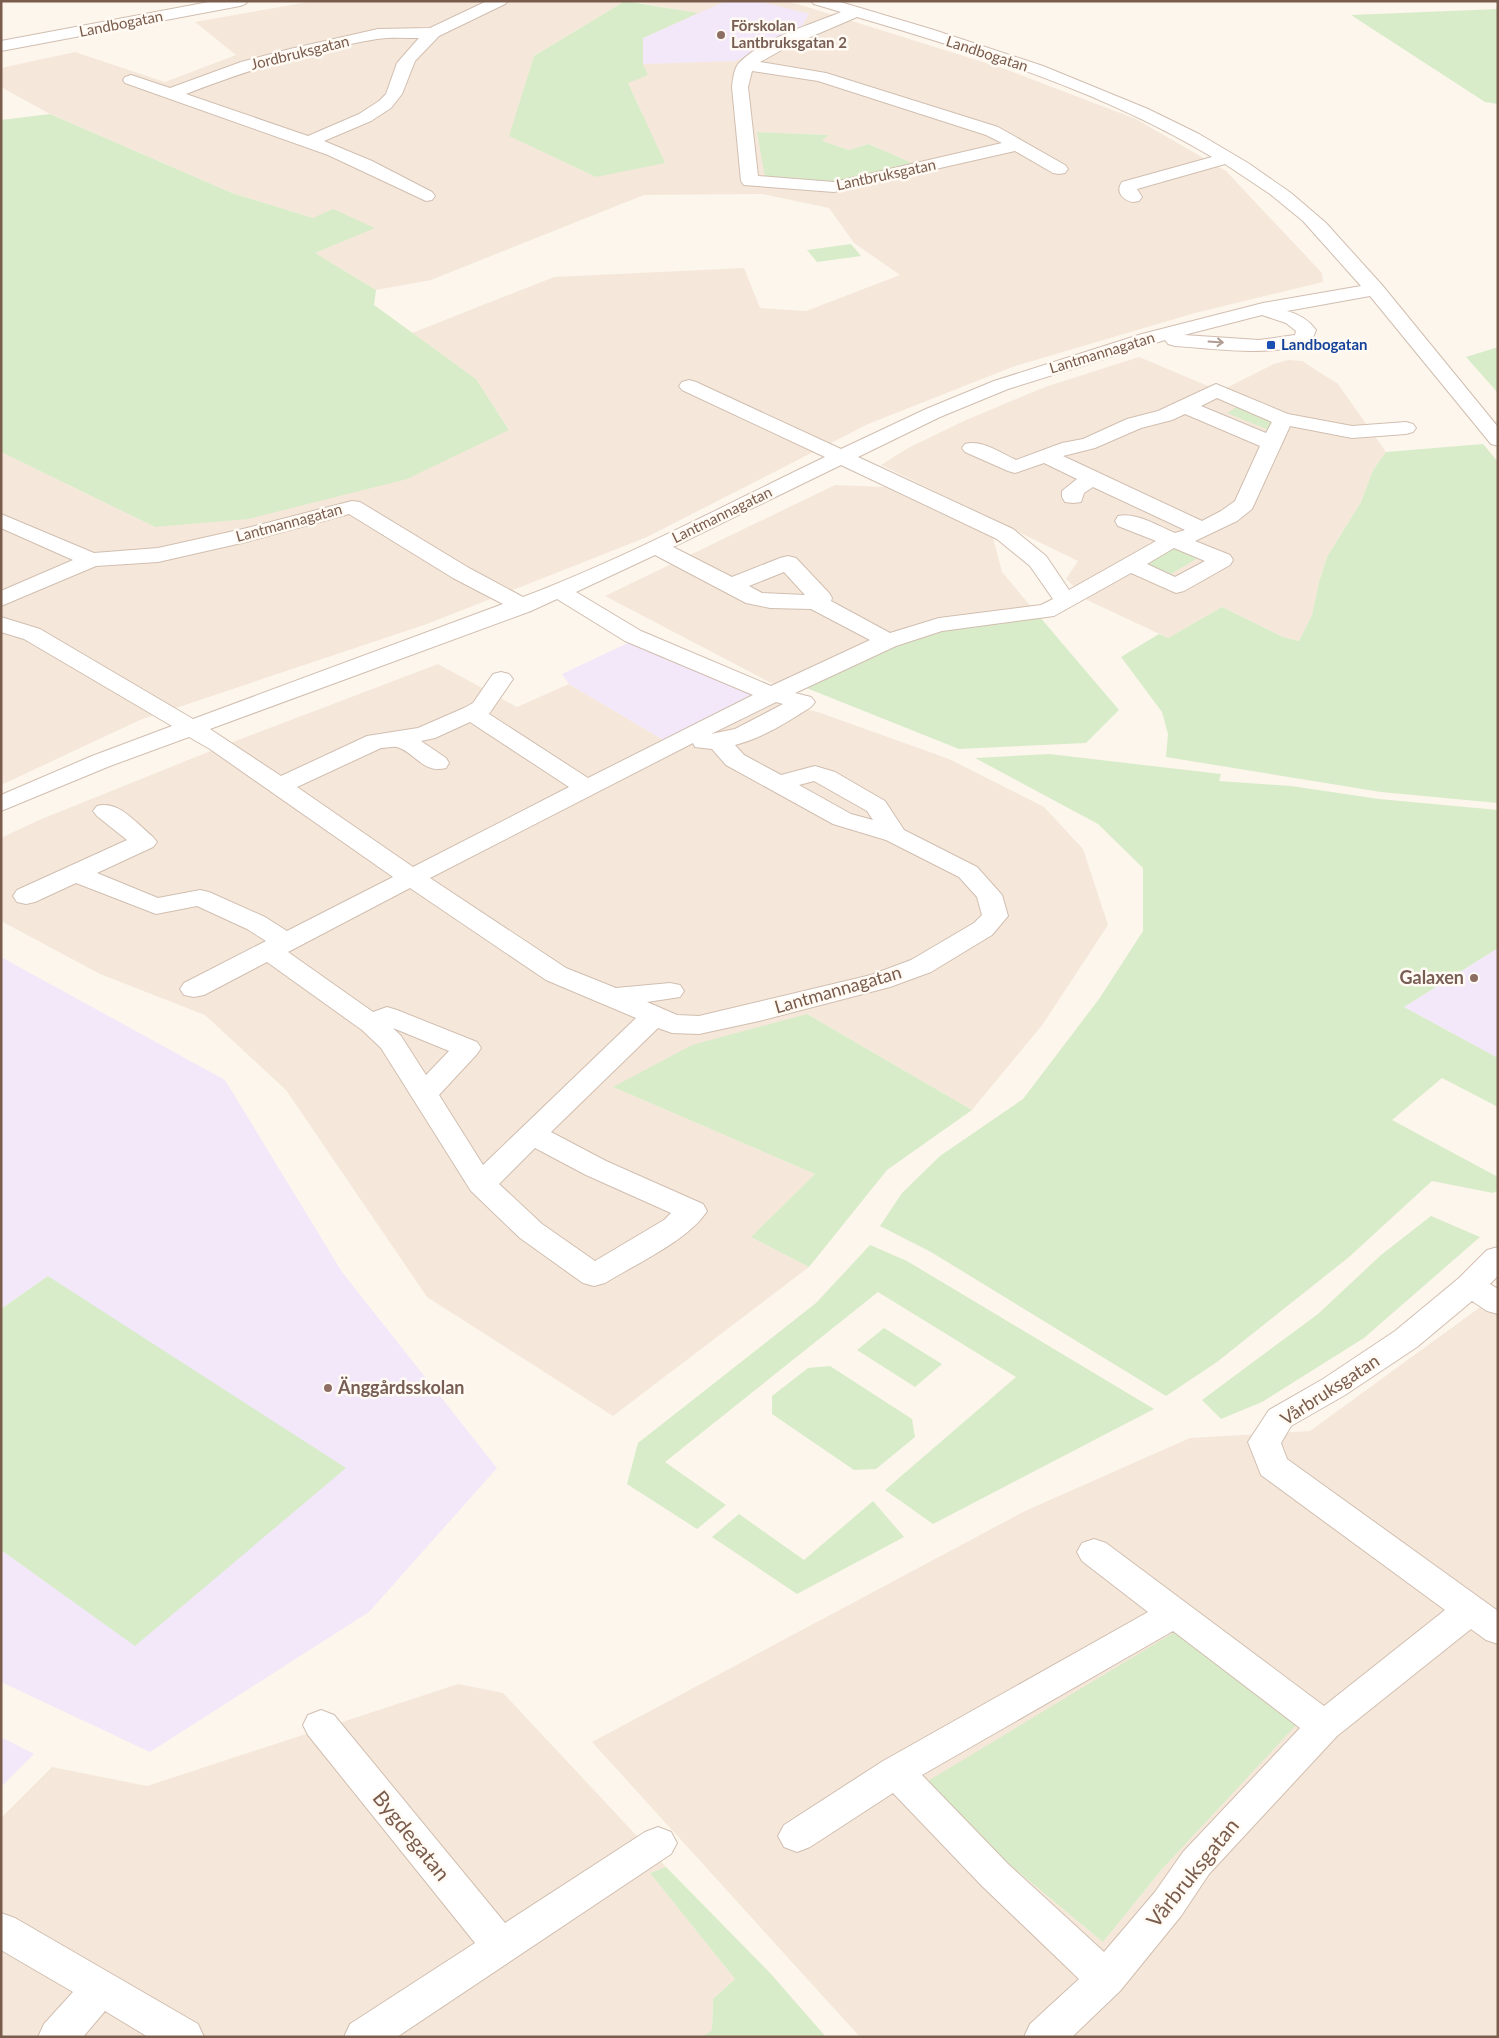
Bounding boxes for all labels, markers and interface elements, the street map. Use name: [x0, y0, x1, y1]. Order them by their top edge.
street label: Landbogatan: [77, 6, 164, 40]
place label: Förskolan Lantbruksgatan 2: [731, 16, 847, 51]
marker: Förskolan Lantbruksgatan 2: [715, 29, 727, 41]
street label: Jordbruksgatan: [249, 31, 351, 73]
street label: Landbogatan: [944, 31, 1031, 75]
street label: Lantbruksgatan: [834, 155, 937, 193]
street label: Lantmannagatan: [1047, 327, 1157, 377]
place label: Landbogatan: [1281, 335, 1368, 353]
one-way arrow: [1207, 338, 1223, 347]
marker: Landbogatan: [1265, 339, 1277, 351]
street label: Lantmannagatan: [669, 482, 775, 546]
street label: Lantmannagatan: [234, 499, 344, 545]
street label: Lantmannagatan: [772, 960, 904, 1018]
place label: Galaxen: [1399, 966, 1464, 988]
marker: Galaxen: [1468, 972, 1480, 984]
street label: Vårbruksgatan: [1276, 1349, 1383, 1429]
place label: Änggårdsskolan: [337, 1376, 465, 1398]
marker: Änggårdsskolan: [322, 1382, 334, 1394]
street label: Bygdegatan: [368, 1785, 456, 1885]
street label: Vårbruksgatan: [1140, 1813, 1243, 1931]

